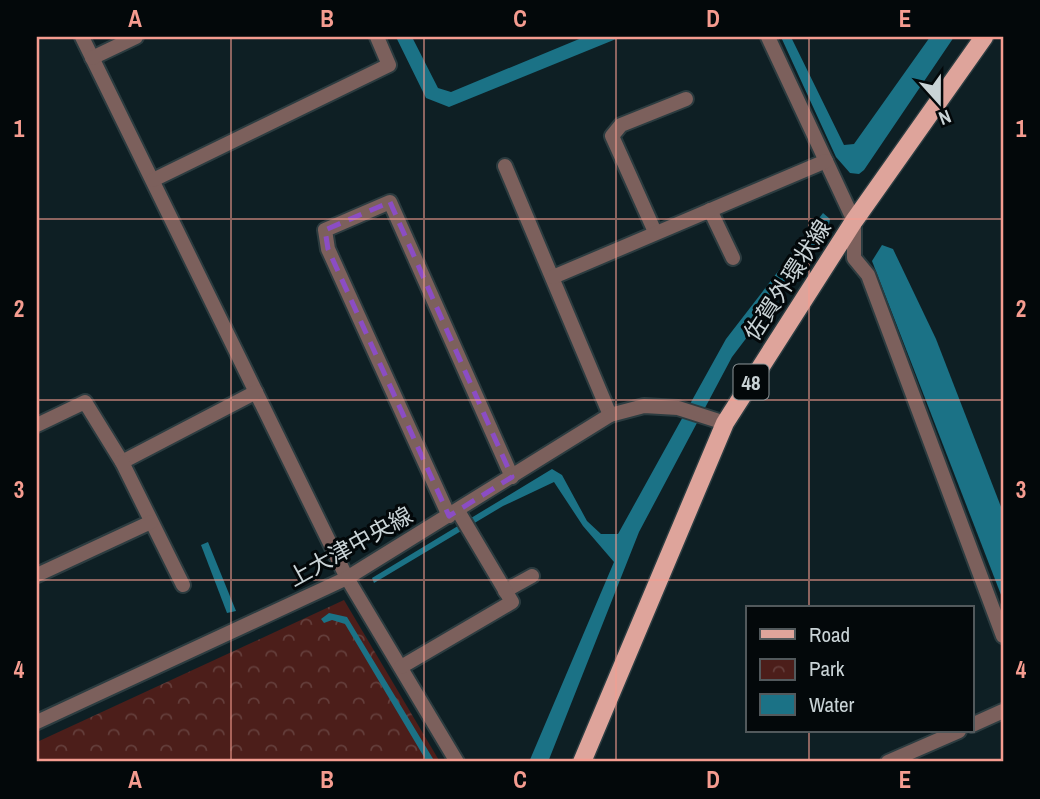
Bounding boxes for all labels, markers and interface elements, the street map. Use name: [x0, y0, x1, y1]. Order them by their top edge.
text: A: [128, 3, 142, 34]
text: B: [320, 3, 334, 34]
text: C: [513, 3, 527, 34]
text: D: [706, 3, 720, 34]
text: E: [899, 3, 911, 34]
north arrow: [904, 66, 974, 136]
text: N: [935, 104, 955, 132]
text: 1: [14, 113, 25, 144]
text: 1: [1016, 113, 1027, 144]
street label: 佐賀外環状線: [736, 214, 838, 346]
text: 2: [14, 293, 24, 324]
text: 2: [1016, 293, 1026, 324]
road number: 48: [734, 364, 768, 400]
text: 3: [14, 474, 24, 505]
text: 3: [1016, 474, 1026, 505]
street label: 上大津中央線: [282, 499, 418, 593]
legend: [746, 606, 974, 732]
text: Road: [809, 620, 850, 649]
text: 4: [14, 654, 25, 685]
text: Park: [809, 654, 845, 683]
text: 4: [1016, 654, 1027, 685]
text: Water: [809, 690, 855, 719]
text: A: [128, 764, 142, 795]
text: B: [320, 764, 334, 795]
text: C: [513, 764, 527, 795]
text: D: [706, 764, 720, 795]
text: E: [899, 764, 911, 795]

